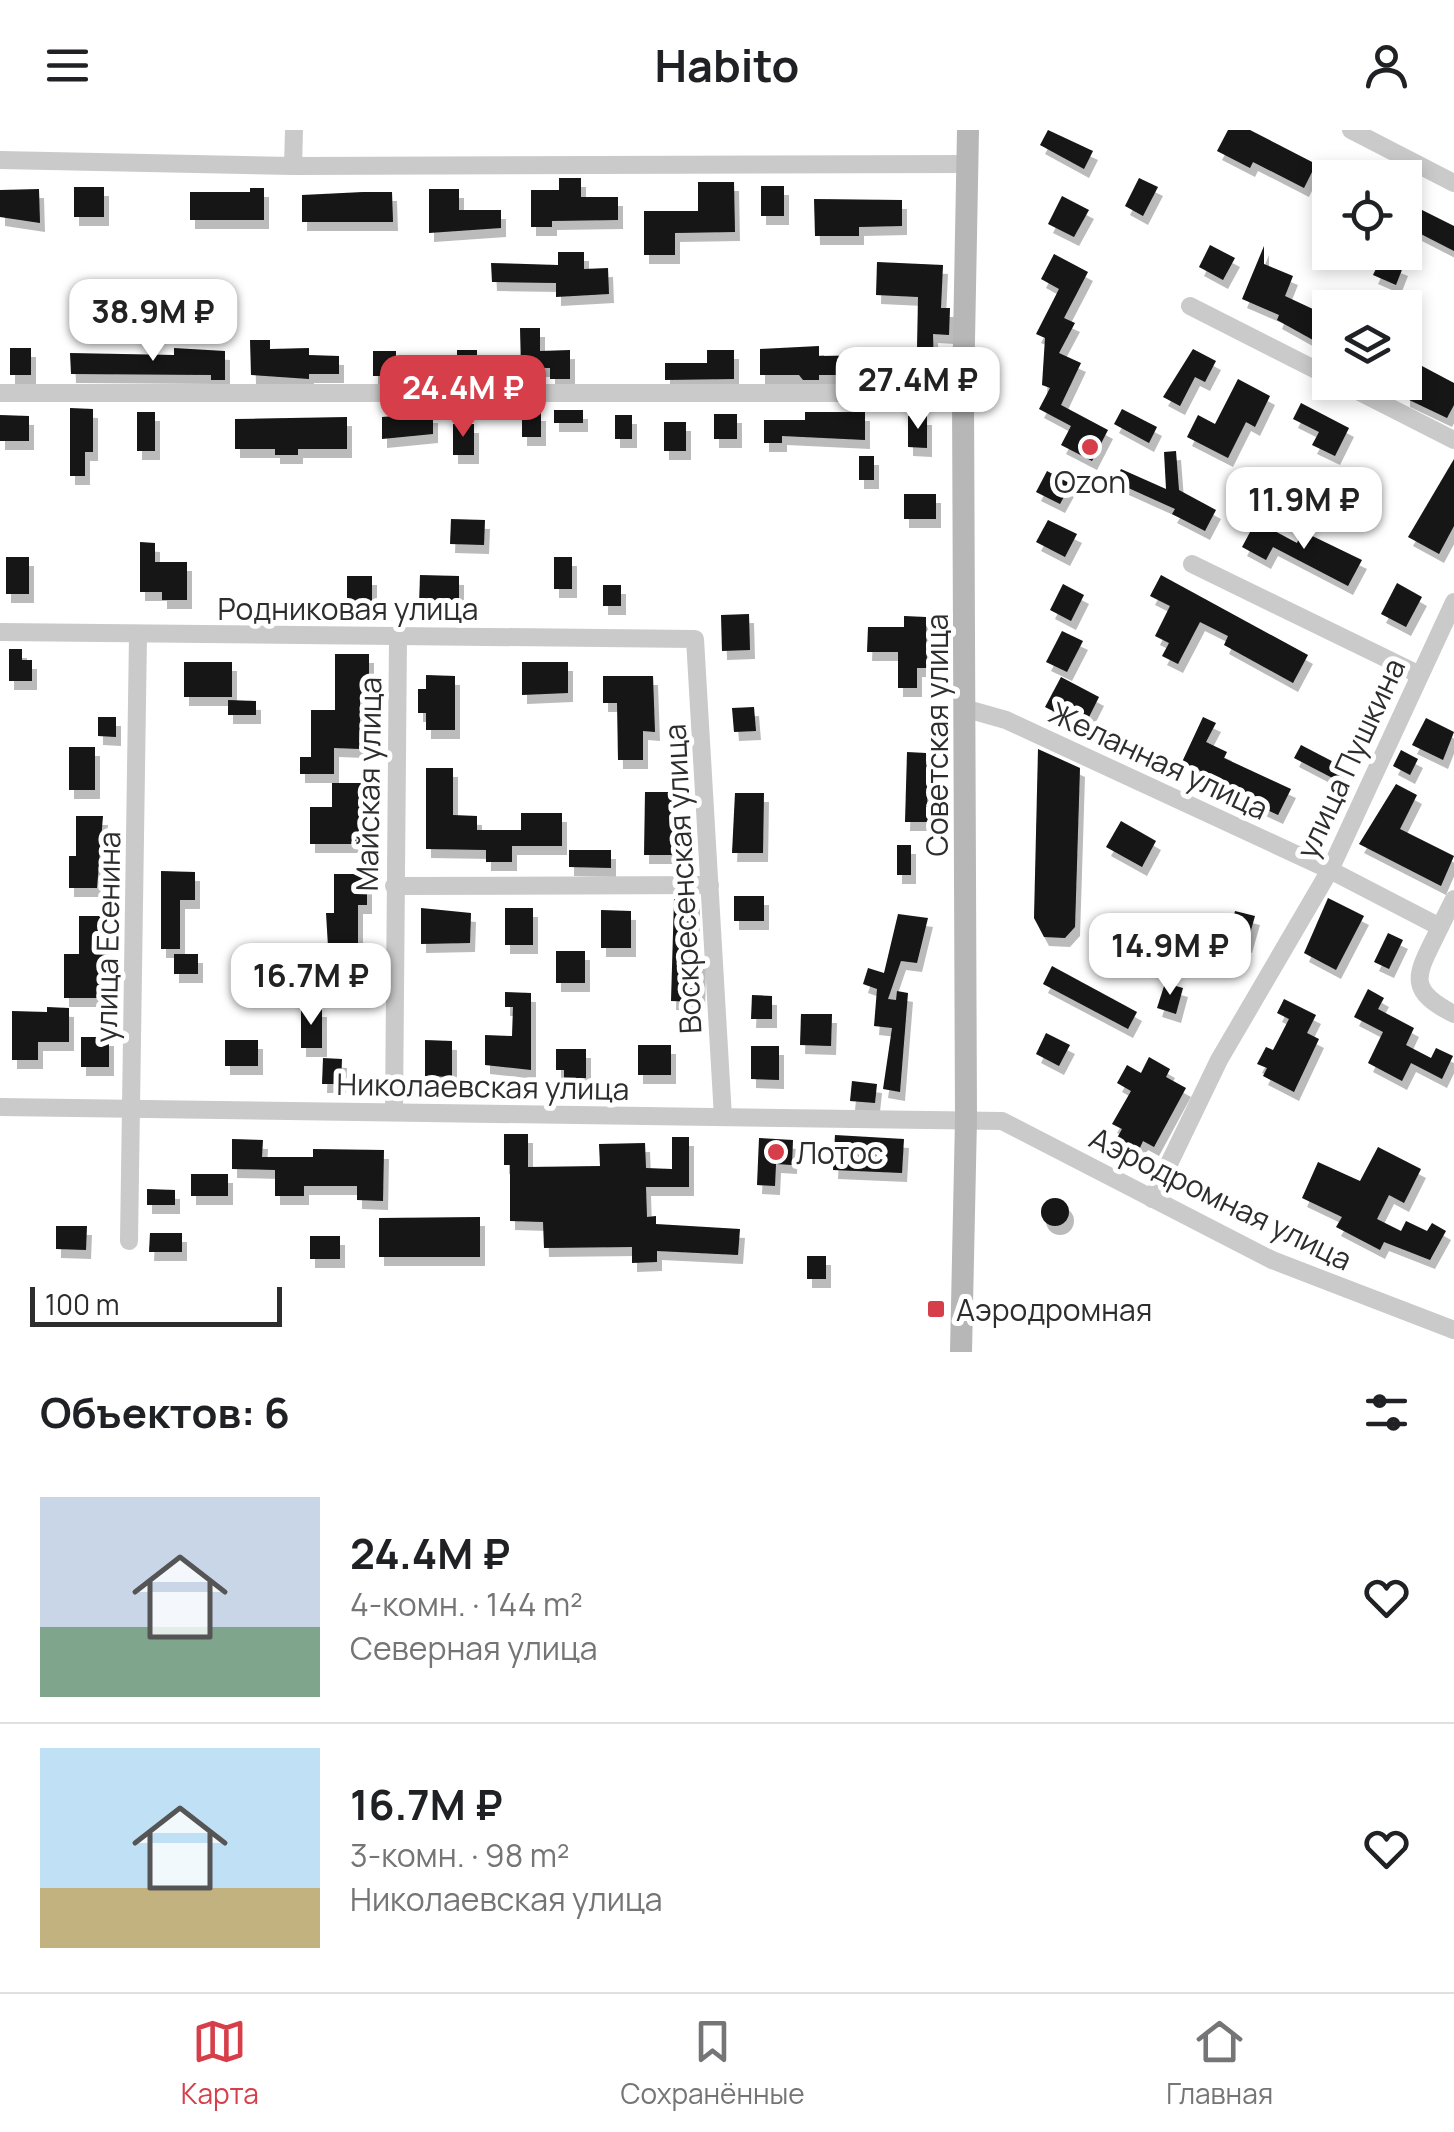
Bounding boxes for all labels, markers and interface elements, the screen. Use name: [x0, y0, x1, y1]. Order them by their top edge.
text: Habito: [655, 34, 799, 96]
icon: menu: [40, 38, 95, 93]
icon: person: [1359, 38, 1414, 93]
map controls: [1312, 160, 1422, 400]
button: locate: [1312, 160, 1422, 270]
pin: 38.9M ₽: [61, 279, 245, 364]
text: 38.9M ₽: [91, 289, 215, 333]
button: layers: [1312, 290, 1422, 400]
pin: 27.4M ₽: [826, 347, 1010, 432]
pin: 24.4M ₽: [371, 355, 555, 440]
text: 27.4M ₽: [858, 357, 978, 401]
text: 24.4M ₽: [402, 365, 524, 409]
marker: Ozon: [1079, 436, 1101, 458]
place label: Ozon: [1054, 461, 1126, 502]
pin: 11.9M ₽: [1212, 467, 1396, 552]
text: 11.9M ₽: [1248, 477, 1360, 521]
street label: Родниковая улица: [217, 588, 479, 629]
street label: Советская улица: [916, 614, 957, 856]
street label: улица Пушкина: [1286, 651, 1414, 865]
street label: Майская улица: [346, 676, 390, 892]
street label: Желанная улица: [1043, 691, 1275, 829]
street label: Воскресенская улица: [653, 723, 711, 1035]
street label: улица Есенина: [85, 831, 129, 1043]
pin: 14.9M ₽: [1078, 913, 1262, 998]
text: 14.9M ₽: [1111, 923, 1229, 967]
pin: 16.7M ₽: [219, 943, 403, 1028]
text: 16.7M ₽: [253, 953, 369, 997]
street label: Николаевская улица: [336, 1063, 630, 1109]
street label: Аэродромная улица: [1083, 1117, 1359, 1279]
place label: Лотос: [796, 1132, 884, 1173]
marker: Лотос: [765, 1141, 787, 1163]
scale bar: [30, 1282, 282, 1326]
text: 100 m: [45, 1285, 119, 1323]
place label: Аэродромная: [956, 1289, 1152, 1330]
marker: Аэродромная: [925, 1298, 947, 1320]
text: Объектов: 6: [40, 1383, 290, 1441]
icon: filters: [1359, 1385, 1414, 1440]
text: 24.4M ₽: [350, 1524, 510, 1582]
icon: home: [120, 1537, 240, 1657]
icon: heart: [1359, 1570, 1414, 1625]
text: 4-комн. · 144 m²: [350, 1582, 583, 1626]
text: Северная улица: [350, 1626, 598, 1670]
text: 16.7M ₽: [350, 1775, 503, 1833]
icon: home: [120, 1788, 240, 1908]
icon: heart: [1359, 1821, 1414, 1876]
text: 3-комн. · 98 m²: [350, 1833, 570, 1877]
text: Николаевская улица: [350, 1877, 662, 1921]
tab: Карта: [181, 2014, 259, 2112]
tab: Сохранённые: [620, 2014, 805, 2112]
tab: Главная: [1166, 2014, 1273, 2112]

